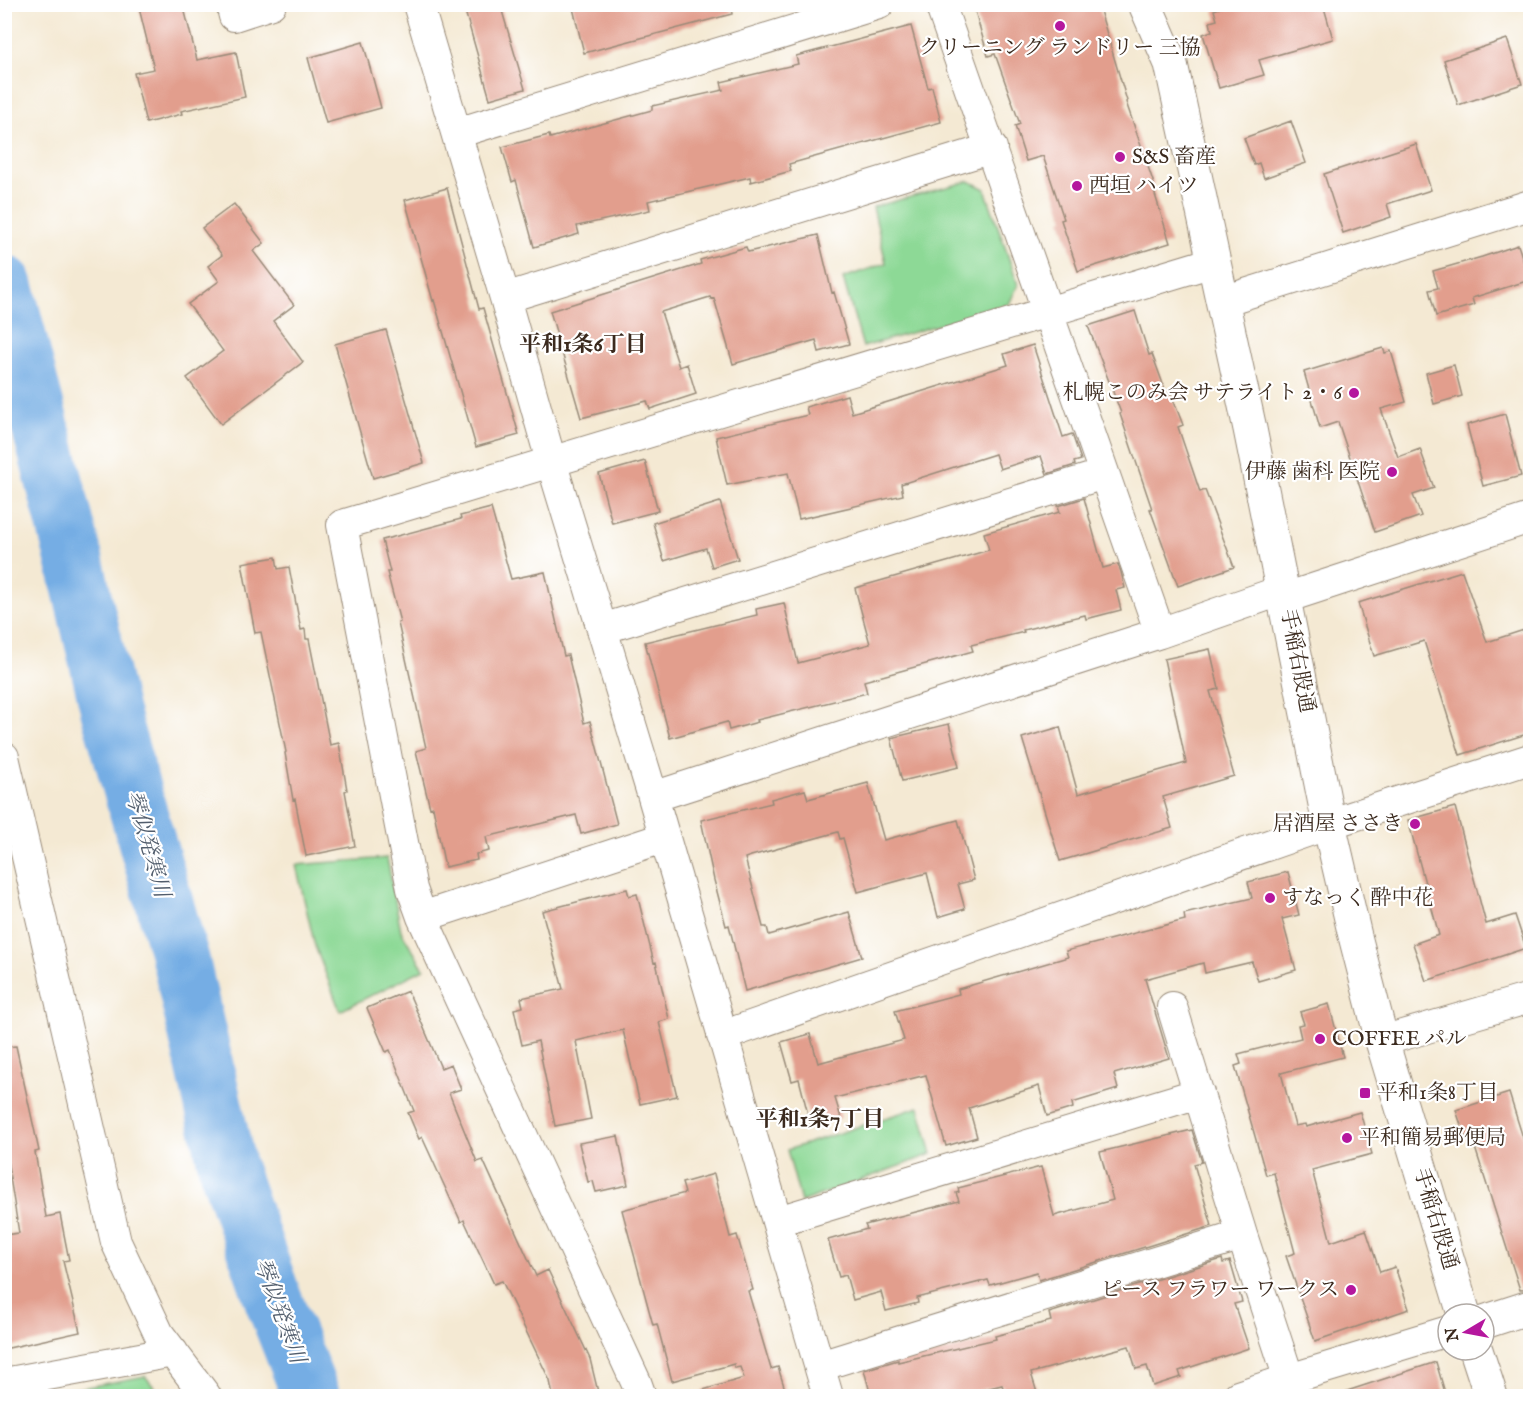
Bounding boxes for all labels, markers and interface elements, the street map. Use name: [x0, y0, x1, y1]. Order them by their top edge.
marker: クリーニング ランドリー 三協: [1053, 19, 1067, 33]
place label: クリーニング ランドリー 三協: [919, 35, 1201, 62]
place label: S&S 畜産: [1132, 144, 1216, 171]
marker: S&S 畜産: [1113, 150, 1127, 164]
place label: 西垣 ハイツ: [1089, 173, 1199, 200]
marker: 西垣 ハイツ: [1070, 179, 1084, 193]
district label: 平和1条6丁目: [519, 331, 647, 359]
place label: 札幌このみ会 サテライト 2・6: [1063, 380, 1343, 407]
marker: 札幌このみ会 サテライト 2・6: [1347, 386, 1361, 400]
place label: 伊藤 歯科 医院: [1245, 459, 1380, 486]
marker: 伊藤 歯科 医院: [1385, 465, 1399, 479]
street label: 手稲右股通: [1274, 607, 1320, 715]
water label: 琴似発寒川: [118, 787, 176, 903]
place label: 居酒屋 ささき: [1272, 811, 1403, 838]
marker: 居酒屋 ささき: [1408, 817, 1422, 831]
place label: すなっく 酔中花: [1282, 885, 1434, 912]
marker: すなっく 酔中花: [1263, 891, 1277, 905]
place label: COFFEE パル: [1332, 1026, 1467, 1053]
marker: COFFEE パル: [1313, 1032, 1327, 1046]
place label: 平和1条8丁目: [1377, 1080, 1498, 1107]
marker: 平和1条8丁目: [1358, 1086, 1372, 1100]
district label: 平和1条7丁目: [756, 1106, 884, 1134]
place label: 平和簡易郵便局: [1359, 1125, 1506, 1152]
marker: 平和簡易郵便局: [1340, 1131, 1354, 1145]
street label: 手稲右股通: [1407, 1165, 1463, 1273]
water label: 琴似発寒川: [247, 1255, 312, 1369]
place label: ピース フラワー ワークス: [1101, 1277, 1339, 1304]
marker: ピース フラワー ワークス: [1344, 1283, 1358, 1297]
north arrow: [1436, 1302, 1496, 1362]
text: N: [1442, 1326, 1464, 1344]

